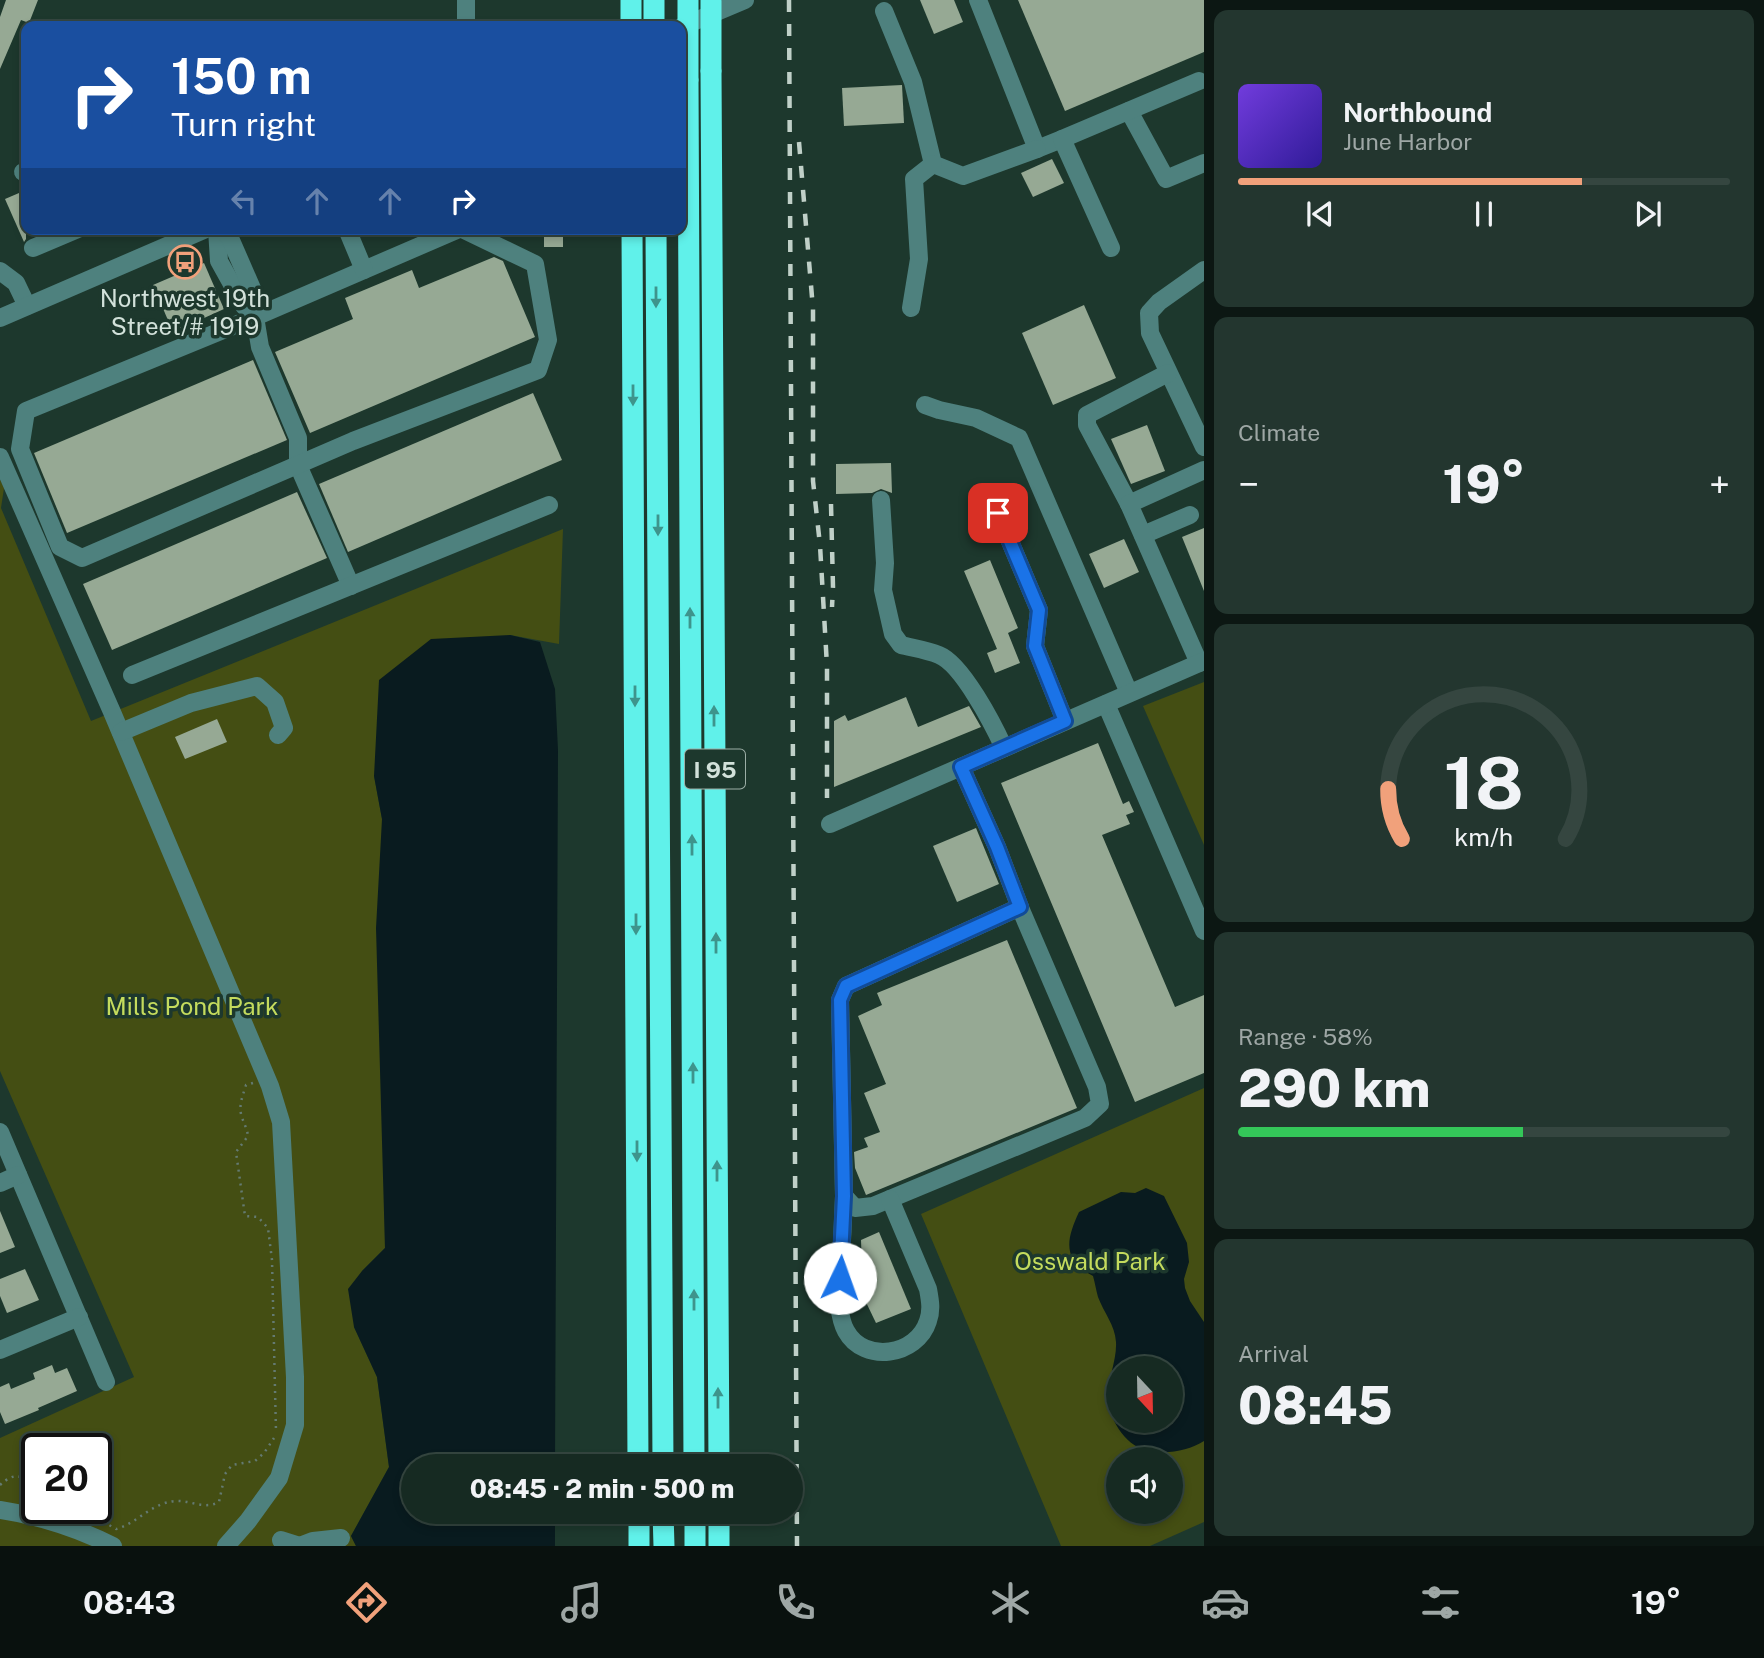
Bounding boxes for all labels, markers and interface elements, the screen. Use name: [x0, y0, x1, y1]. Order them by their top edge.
text: 150 m: [171, 47, 312, 105]
icon: right: [56, 49, 147, 140]
text: Northbound: [1343, 97, 1492, 128]
text: Turn right: [171, 106, 316, 143]
text: June Harbor: [1343, 128, 1472, 155]
icon: left: [225, 182, 263, 220]
icon: ahead: [298, 182, 336, 220]
icon: ahead: [371, 182, 409, 220]
icon: right: [444, 182, 482, 220]
icon: previous: [1301, 195, 1339, 233]
icon: pause: [1465, 195, 1503, 233]
icon: next: [1629, 195, 1667, 233]
bus stop icon: Northwest 19th Street/# 1919: [166, 243, 204, 281]
place label: Northwest 19th Street/# 1919: [100, 284, 270, 340]
one-way arrow: [650, 287, 662, 309]
one-way arrow: [627, 385, 639, 407]
text: Climate: [1238, 419, 1320, 446]
text: 19°: [1443, 454, 1525, 515]
text: −: [1238, 462, 1259, 507]
text: +: [1709, 462, 1730, 507]
pin: [968, 483, 1028, 543]
icon: arrive: [979, 494, 1017, 532]
one-way arrow: [652, 514, 664, 536]
one-way arrow: [685, 607, 696, 629]
one-way arrow: [629, 686, 640, 708]
one-way arrow: [709, 705, 720, 727]
text: 18: [1444, 740, 1524, 825]
road number: I 95: [685, 750, 745, 789]
text: km/h: [1455, 822, 1513, 852]
one-way arrow: [686, 834, 697, 856]
one-way arrow: [630, 913, 642, 935]
one-way arrow: [710, 932, 722, 954]
park label: Mills Pond Park: [106, 992, 278, 1020]
text: Range · 58%: [1238, 1023, 1373, 1050]
text: 290 km: [1238, 1058, 1430, 1119]
one-way arrow: [687, 1062, 699, 1084]
one-way arrow: [631, 1141, 643, 1163]
one-way arrow: [711, 1160, 723, 1182]
position arrow: [803, 1241, 877, 1315]
park label: Osswald Park: [1014, 1247, 1166, 1275]
one-way arrow: [688, 1289, 700, 1311]
text: Arrival: [1238, 1340, 1309, 1367]
north arrow: [1106, 1356, 1183, 1433]
map controls: [1106, 1356, 1183, 1524]
text: 08:45: [1238, 1375, 1393, 1436]
one-way arrow: [713, 1387, 724, 1409]
speed limit sign: 20: [21, 1433, 112, 1524]
button: sound: [1106, 1447, 1183, 1524]
text: 08:45 · 2 min · 500 m: [470, 1473, 734, 1504]
icon: directions: [342, 1578, 391, 1627]
icon: music: [557, 1578, 606, 1627]
icon: phone: [771, 1578, 820, 1627]
icon: climate: [986, 1578, 1035, 1627]
icon: car: [1201, 1578, 1250, 1627]
icon: filters: [1416, 1578, 1465, 1627]
text: 08:43: [83, 1584, 176, 1621]
text: 19°: [1631, 1584, 1681, 1621]

